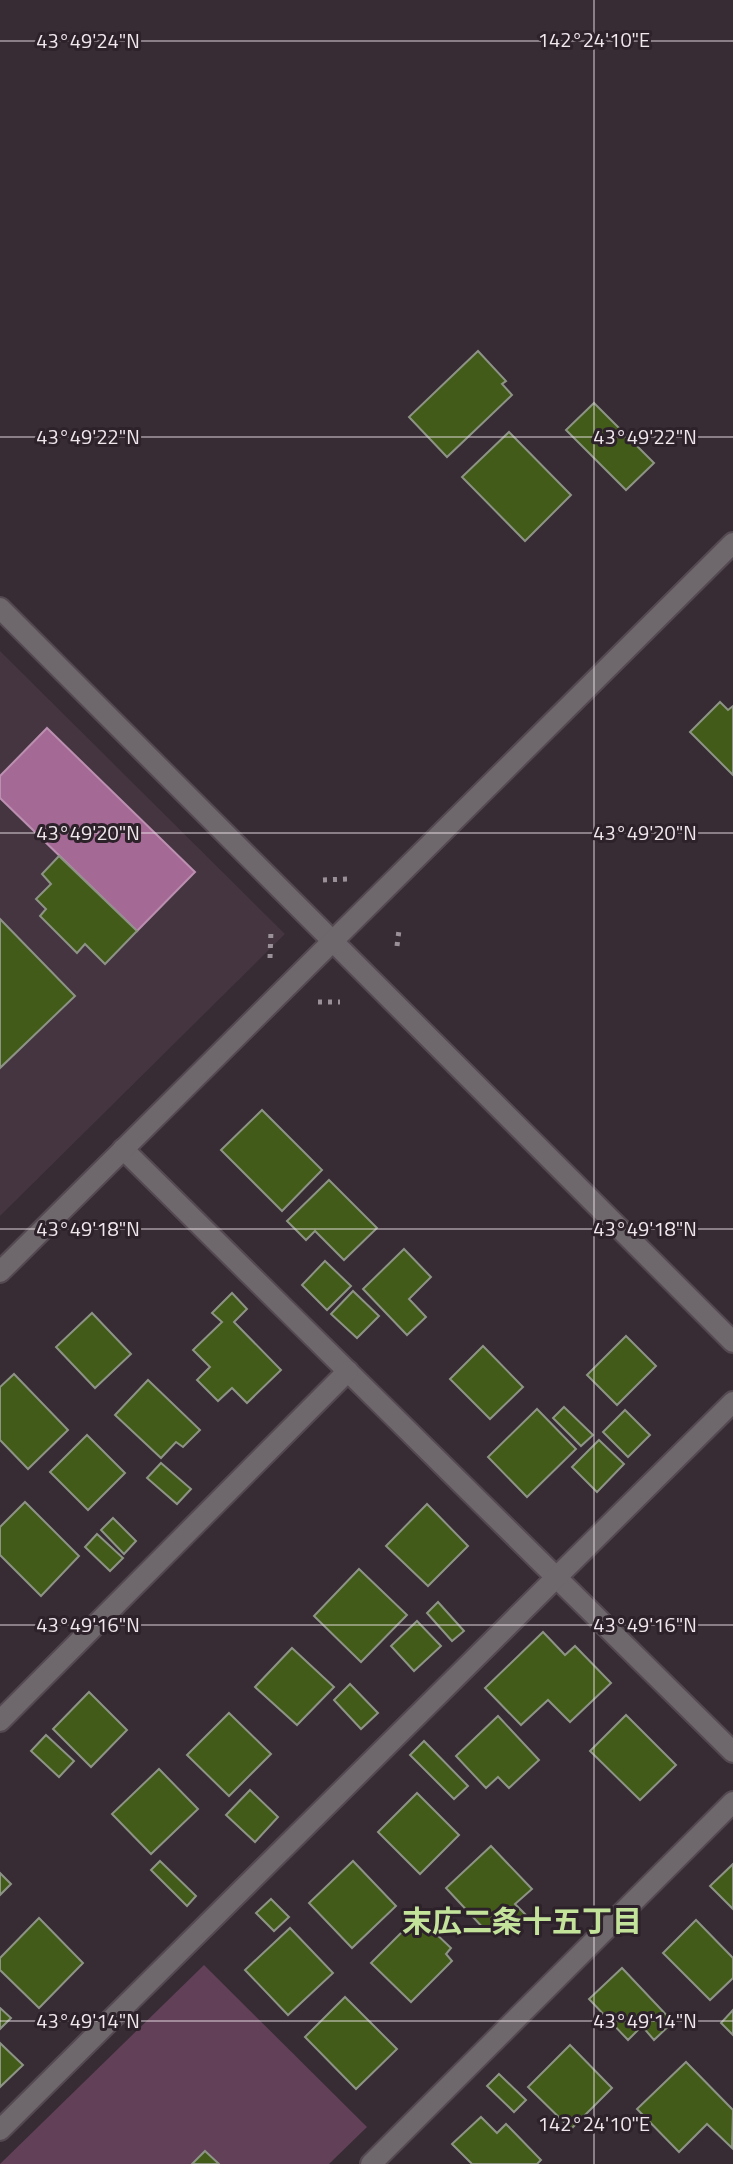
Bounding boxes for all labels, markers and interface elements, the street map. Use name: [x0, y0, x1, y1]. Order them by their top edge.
text: 142°24'10"E: [538, 24, 650, 55]
text: 43°49'24"N: [36, 25, 140, 56]
text: 43°49'22"N: [36, 421, 140, 452]
text: 43°49'22"N: [593, 421, 697, 452]
text: 43°49'20"N: [36, 817, 140, 848]
text: 43°49'20"N: [593, 817, 697, 848]
text: 43°49'18"N: [36, 1213, 140, 1244]
text: 43°49'18"N: [593, 1213, 697, 1244]
text: 43°49'16"N: [36, 1609, 140, 1640]
text: 43°49'16"N: [593, 1609, 697, 1640]
district label: 末広二条十五丁目: [402, 1898, 642, 1944]
text: 43°49'14"N: [36, 2005, 140, 2036]
text: 43°49'14"N: [593, 2005, 697, 2036]
text: 142°24'10"E: [538, 2108, 650, 2139]

